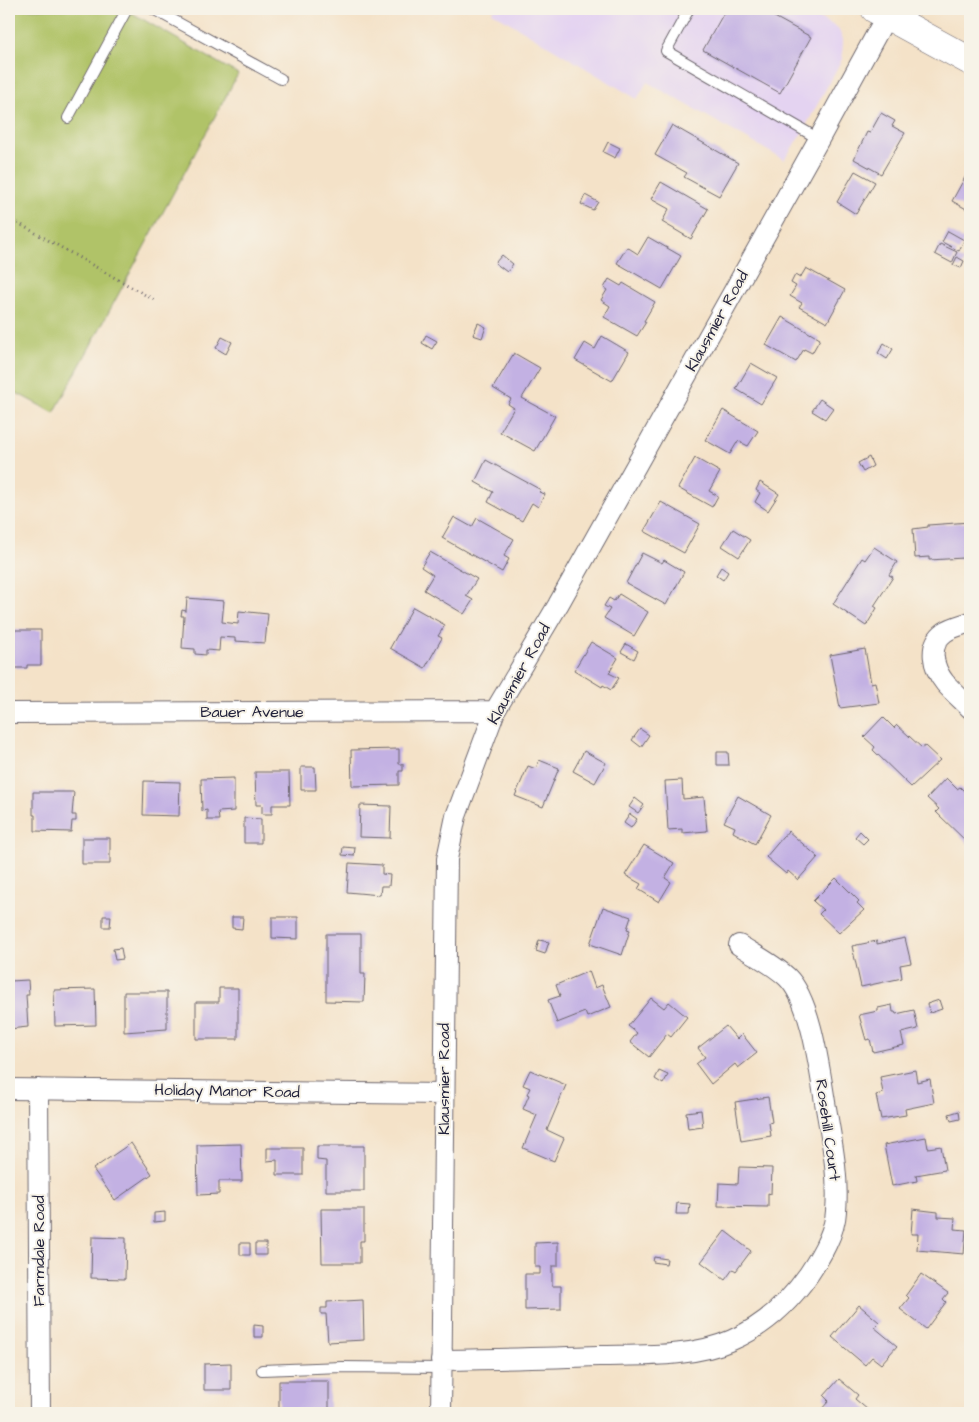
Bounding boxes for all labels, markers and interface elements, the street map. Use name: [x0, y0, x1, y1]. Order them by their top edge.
street label: Klausmier Road: [680, 267, 754, 375]
street label: Klausmier Road: [482, 620, 556, 728]
street label: Bauer Avenue: [200, 701, 304, 723]
street label: Klausmier Road: [433, 1023, 455, 1135]
street label: Rosehill Court: [810, 1078, 846, 1183]
street label: Holiday Manor Road: [154, 1079, 300, 1104]
street label: Farmdale Road: [28, 1195, 50, 1307]

